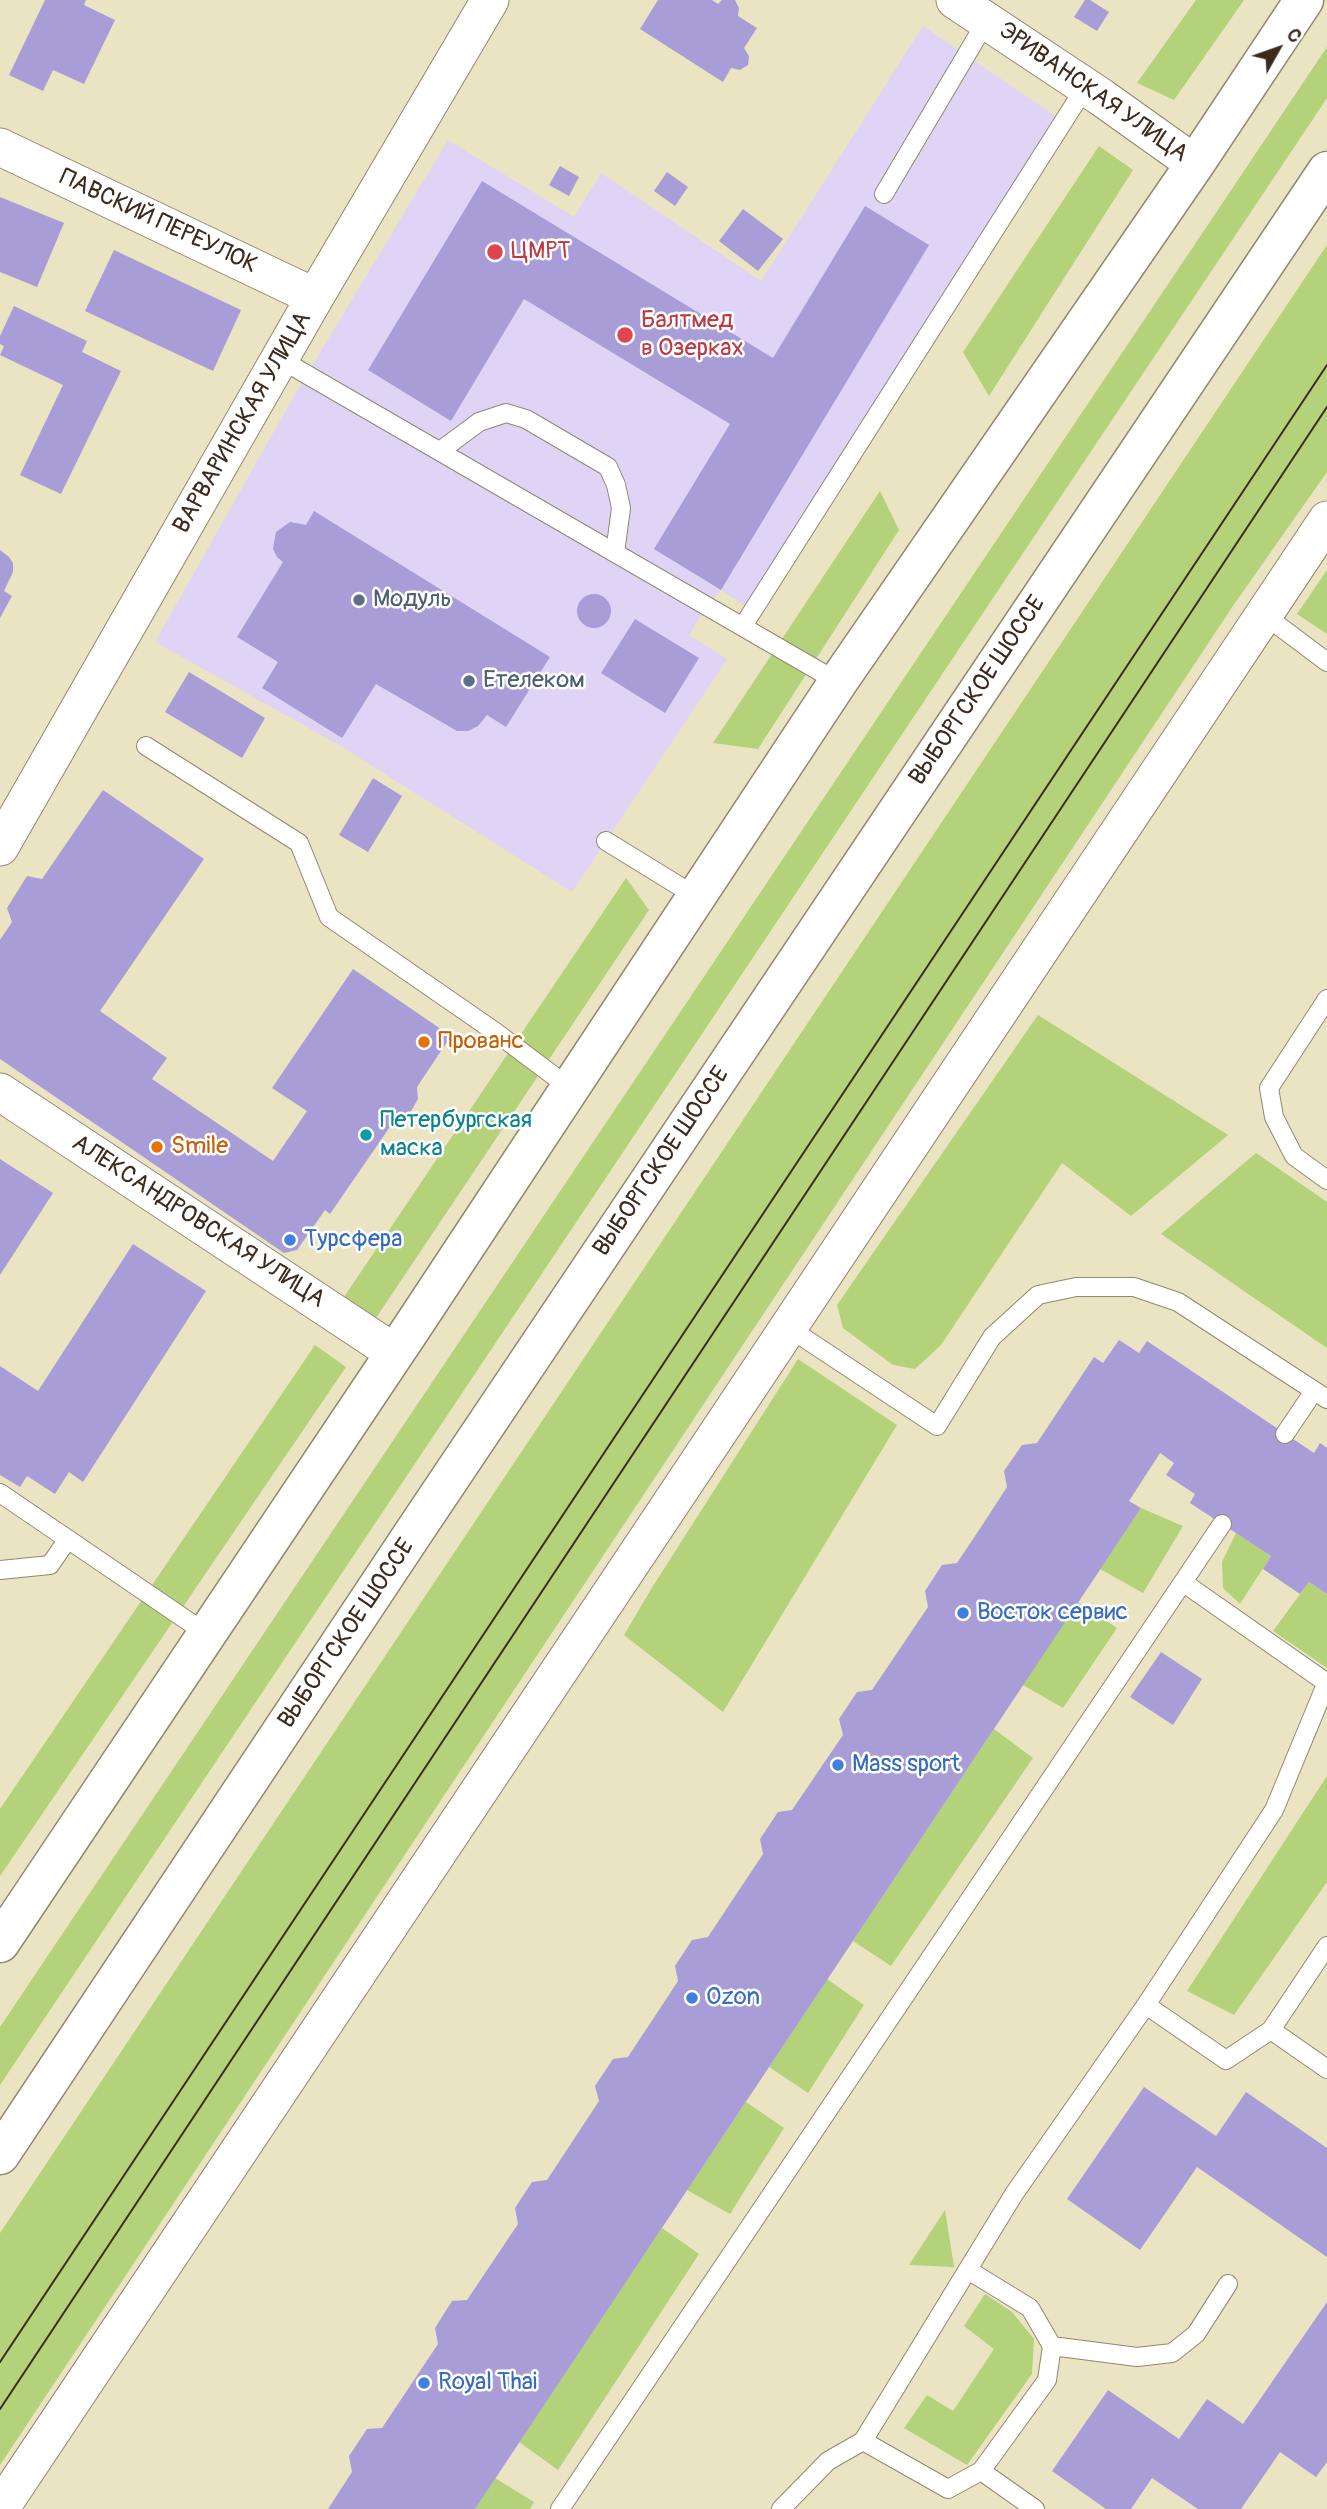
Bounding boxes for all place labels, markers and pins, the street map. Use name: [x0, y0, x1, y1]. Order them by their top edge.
place label: ЦМРТ: [511, 238, 571, 266]
marker: ЦМРТ: [485, 242, 505, 262]
place label: Балтмед в Озерках: [641, 307, 744, 363]
marker: Балтмед в Озерках: [615, 325, 635, 345]
place label: Модуль: [373, 586, 451, 614]
marker: Модуль: [351, 592, 367, 608]
place label: Етелеком: [483, 667, 585, 695]
marker: Етелеком: [461, 673, 477, 689]
place label: Прованс: [438, 1028, 524, 1056]
marker: Прованс: [416, 1034, 432, 1050]
place label: Петербургская маска: [380, 1107, 532, 1163]
marker: Петербургская маска: [358, 1127, 374, 1143]
place label: Smile: [171, 1133, 228, 1161]
marker: Smile: [149, 1139, 165, 1155]
place label: Турсфера: [304, 1226, 402, 1254]
marker: Турсфера: [282, 1232, 298, 1248]
place label: Восток сервис: [977, 1599, 1128, 1627]
marker: Восток сервис: [955, 1605, 971, 1621]
place label: Mass sport: [852, 1751, 960, 1779]
marker: Mass sport: [830, 1757, 846, 1773]
place label: Ozon: [706, 1984, 760, 2012]
marker: Ozon: [684, 1990, 700, 2006]
place label: Royal Thai: [438, 2369, 537, 2397]
marker: Royal Thai: [416, 2375, 432, 2391]

